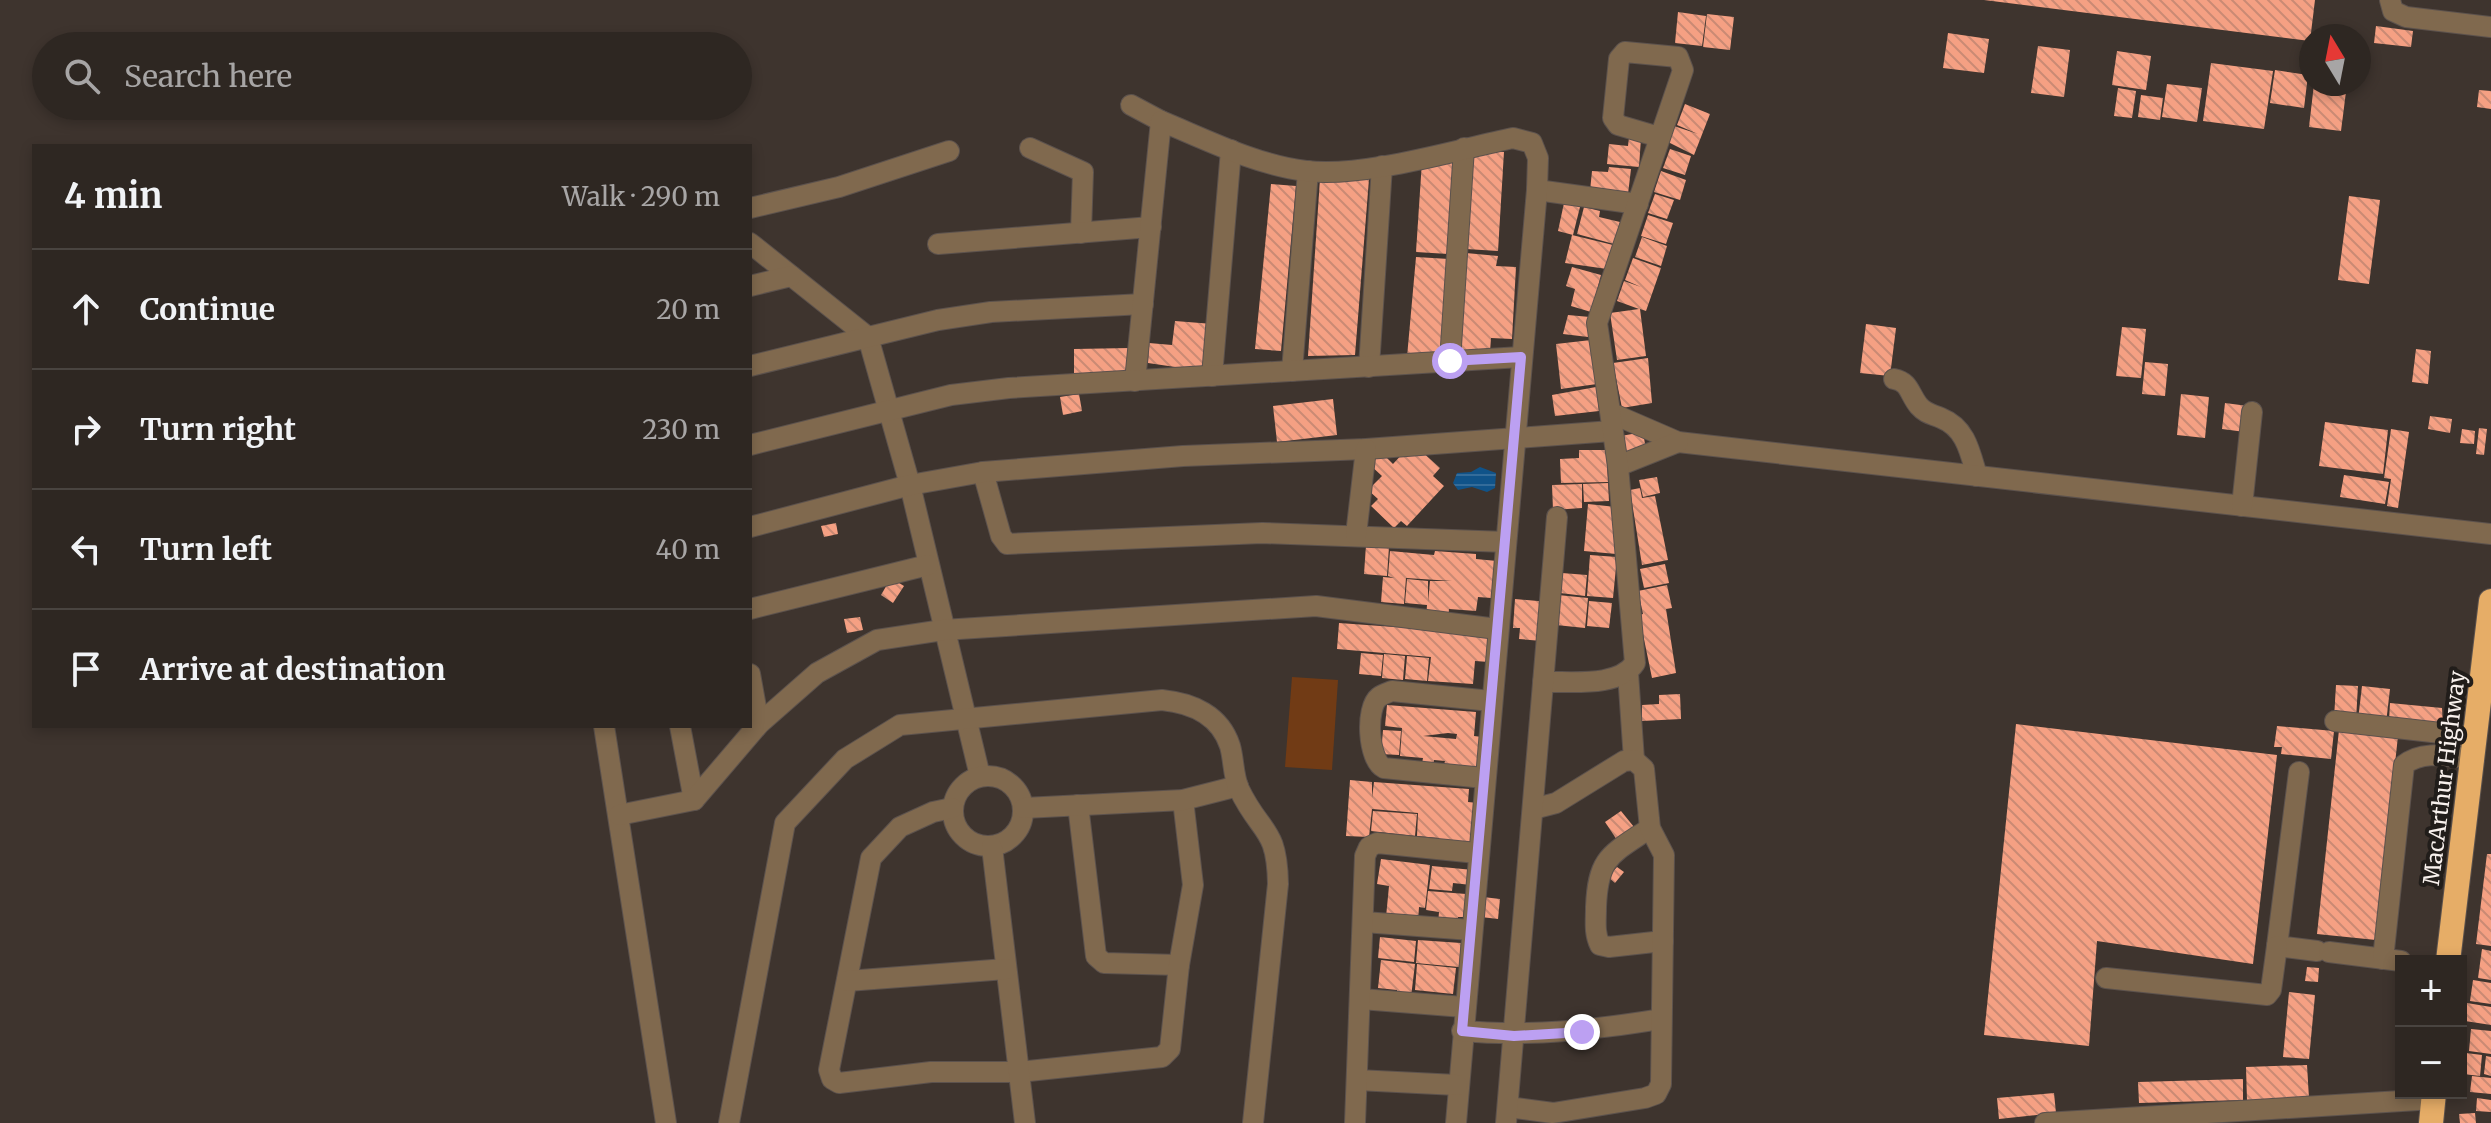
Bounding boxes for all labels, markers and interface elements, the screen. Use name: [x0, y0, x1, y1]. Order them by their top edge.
north arrow: [2299, 24, 2371, 96]
search box: [32, 32, 752, 120]
icon: search: [60, 54, 104, 98]
text: Search here: [124, 57, 292, 95]
text: 4 min: [64, 175, 162, 217]
text: Walk · 290 m: [562, 180, 720, 213]
icon: ahead: [64, 287, 108, 331]
text: Continue: [140, 290, 275, 328]
text: 20 m: [656, 293, 720, 326]
route start: [1432, 343, 1468, 379]
icon: right: [64, 407, 108, 451]
text: Turn right: [140, 410, 296, 448]
text: 230 m: [642, 413, 720, 446]
icon: left: [64, 527, 108, 571]
text: Turn left: [140, 530, 272, 568]
text: 40 m: [656, 533, 720, 566]
icon: arrive: [64, 647, 108, 691]
text: Arrive at destination: [140, 650, 446, 688]
street label: MacArthur Highway: [2417, 669, 2471, 887]
map controls: [2395, 955, 2467, 1099]
button: +: [2395, 955, 2467, 1027]
route end: [1564, 1014, 1600, 1050]
button: −: [2395, 1027, 2467, 1099]

